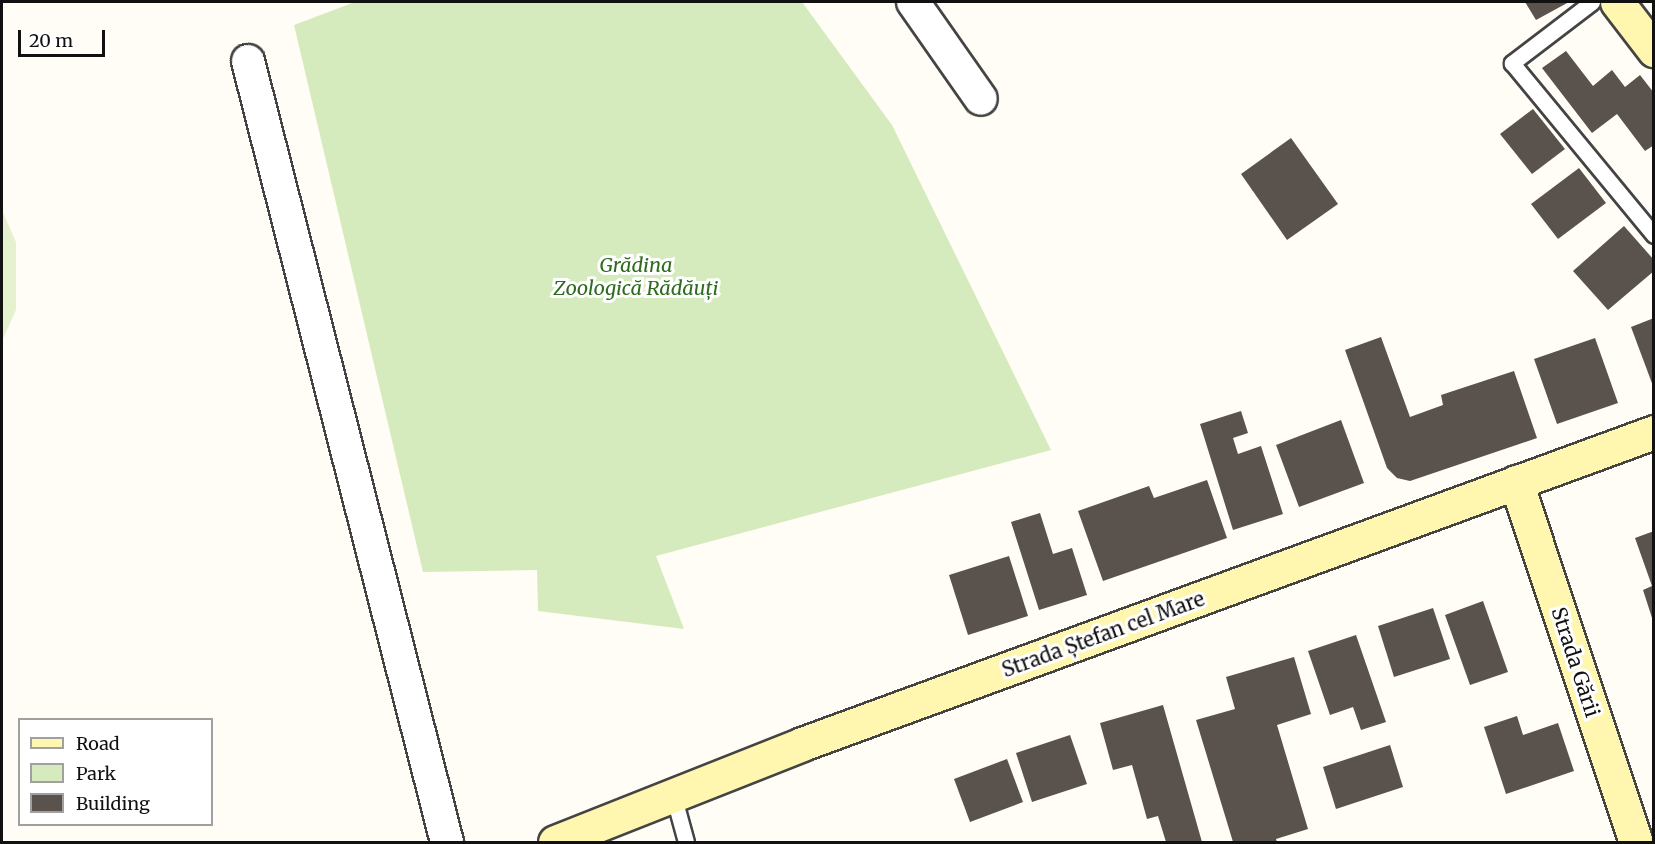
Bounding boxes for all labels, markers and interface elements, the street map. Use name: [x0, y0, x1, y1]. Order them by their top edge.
scale bar: [21, 18, 108, 56]
text: 20 m: [29, 29, 73, 52]
park label: Grădina Zoologică Rădăuți: [554, 253, 718, 300]
street label: Strada Ștefan cel Mare: [999, 586, 1207, 682]
street label: Strada Gării: [1547, 604, 1605, 720]
legend: [18, 718, 213, 826]
text: Road: [76, 732, 120, 755]
text: Park: [76, 762, 116, 785]
text: Building: [76, 792, 150, 815]

